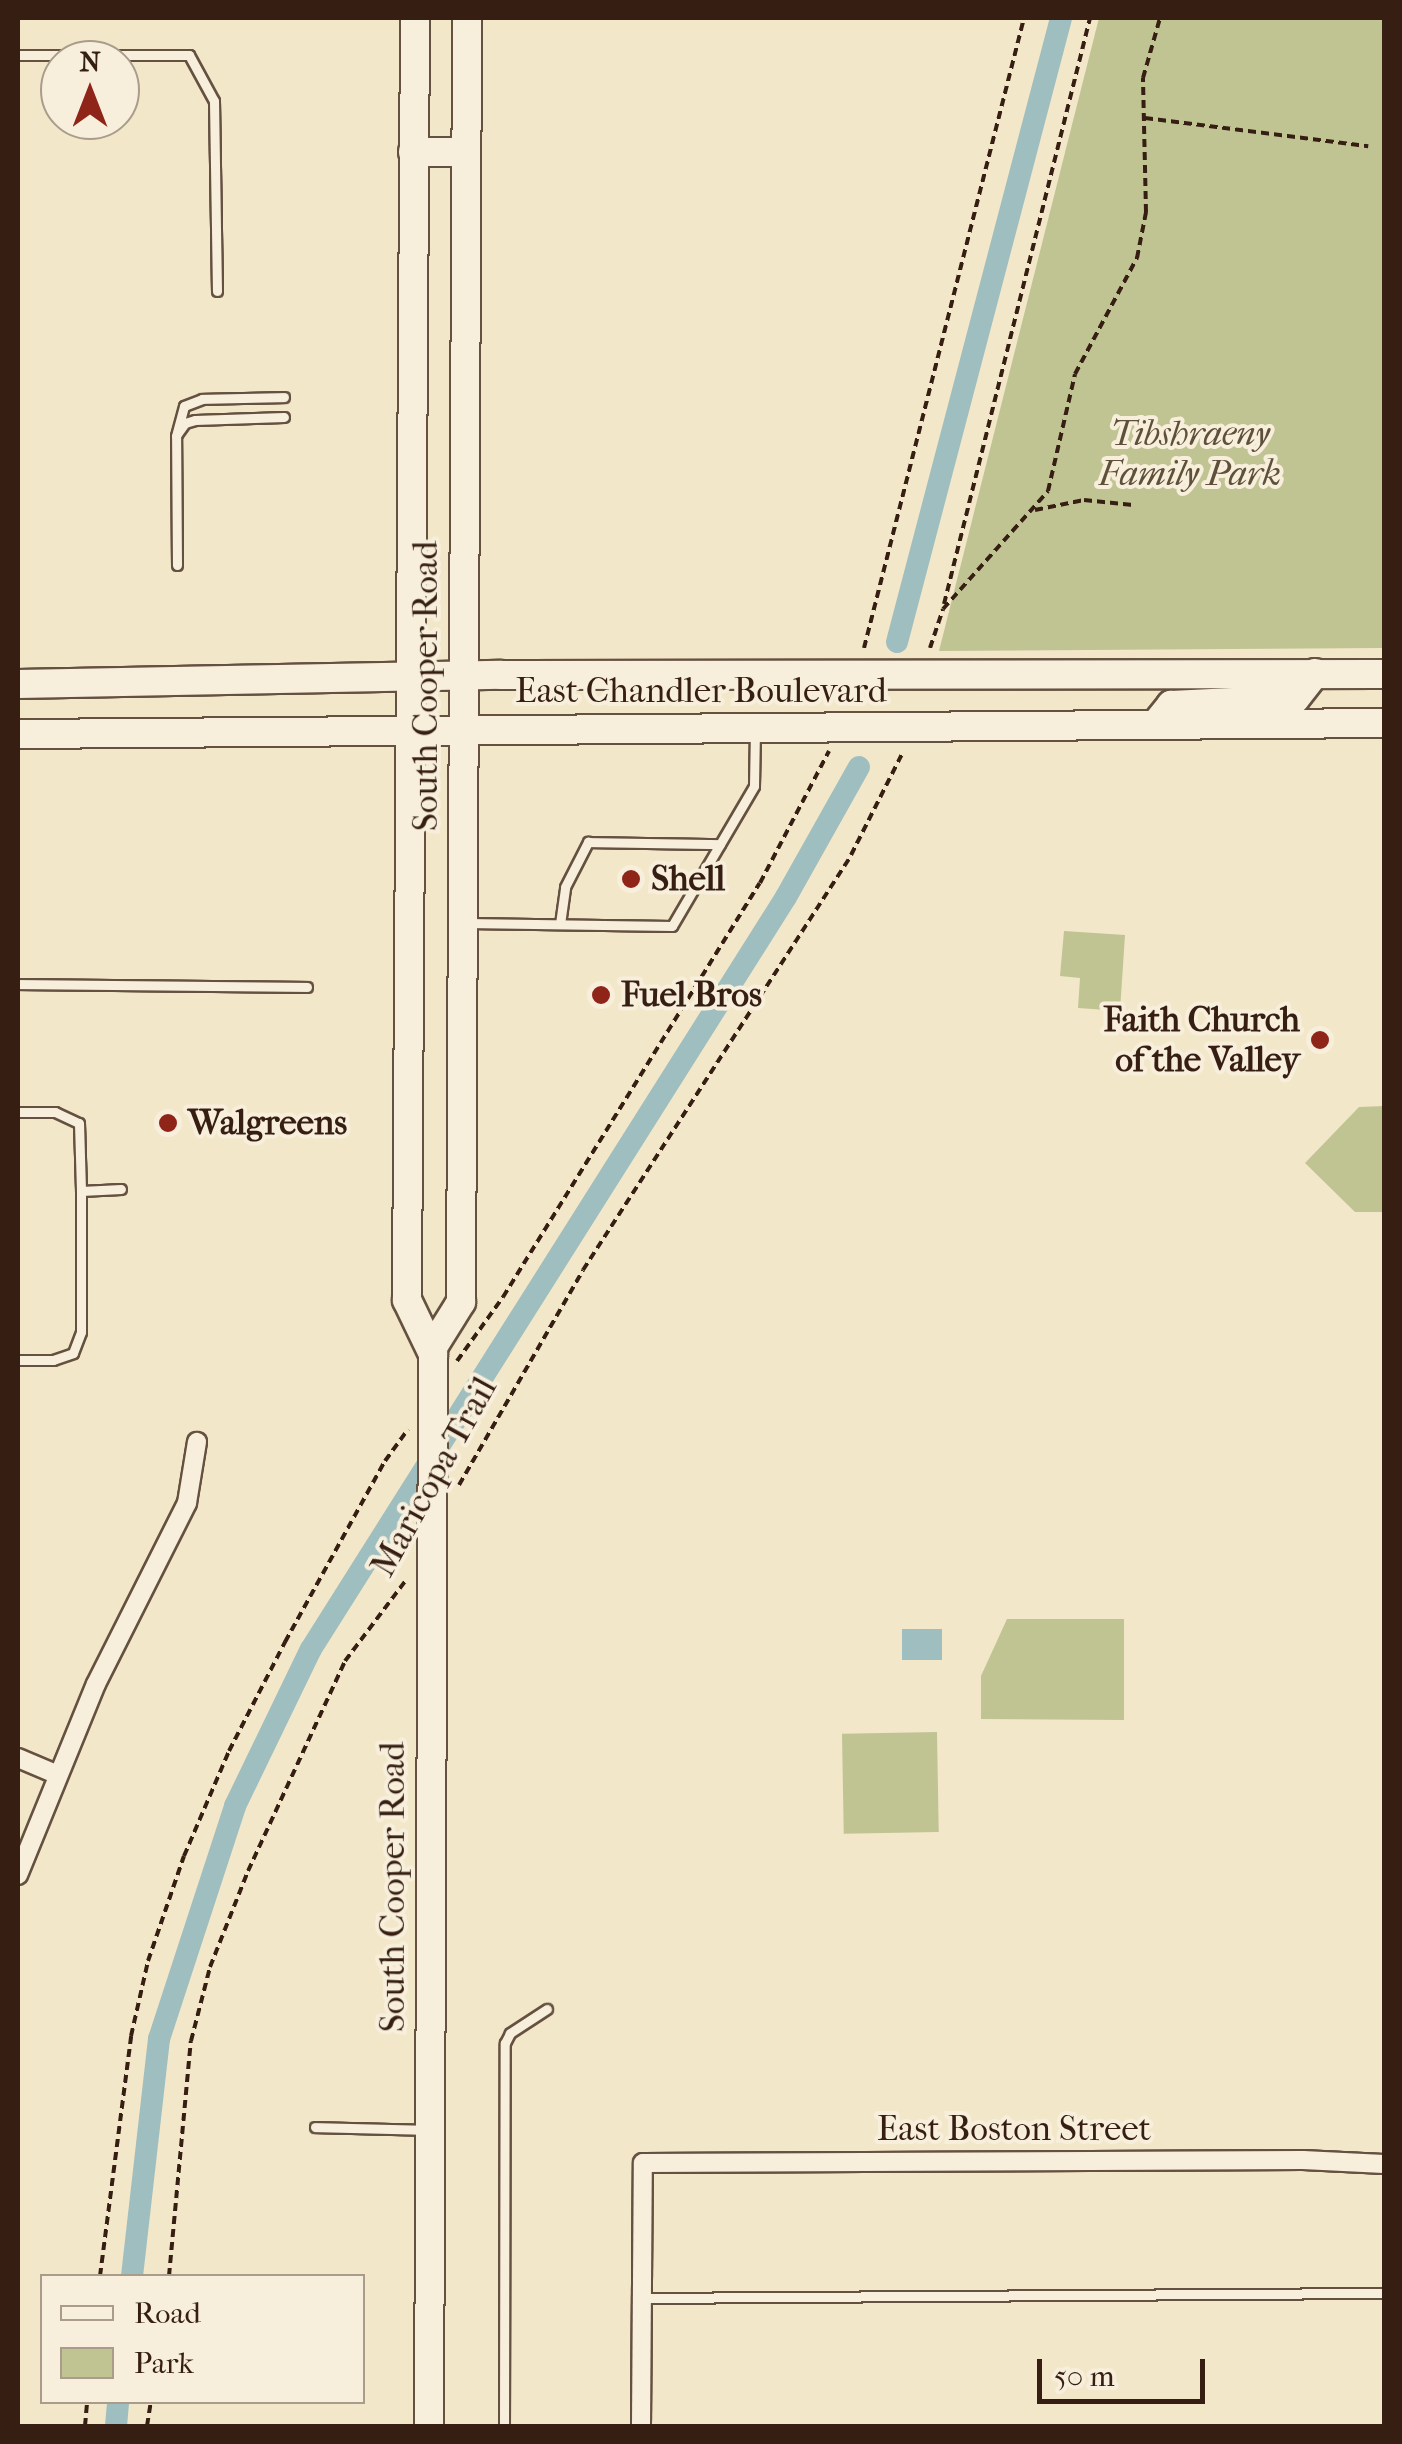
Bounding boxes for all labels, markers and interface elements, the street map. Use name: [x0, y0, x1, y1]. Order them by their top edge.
north arrow: [40, 40, 140, 140]
text: N: [79, 45, 101, 78]
park label: Tibshraeny Family Park: [1099, 413, 1281, 495]
street label: South Cooper Road: [405, 541, 447, 831]
street label: East Chandler Boulevard: [515, 670, 887, 712]
place label: Shell: [651, 858, 725, 900]
marker: Shell: [620, 868, 642, 890]
place label: Fuel Bros: [621, 974, 762, 1016]
marker: Fuel Bros: [590, 984, 612, 1006]
place label: Faith Church of the Valley: [1103, 999, 1300, 1081]
marker: Faith Church of the Valley: [1309, 1029, 1331, 1051]
place label: Walgreens: [188, 1102, 347, 1144]
marker: Walgreens: [157, 1112, 179, 1134]
street label: Maricopa Trail: [362, 1370, 506, 1584]
street label: South Cooper Road: [372, 1742, 414, 2032]
street label: East Boston Street: [877, 2108, 1151, 2150]
legend: [40, 2274, 365, 2404]
text: Road: [134, 2296, 201, 2331]
scale bar: [1042, 2339, 1210, 2401]
text: Park: [134, 2346, 194, 2381]
text: 50 m: [1054, 2359, 1115, 2394]

